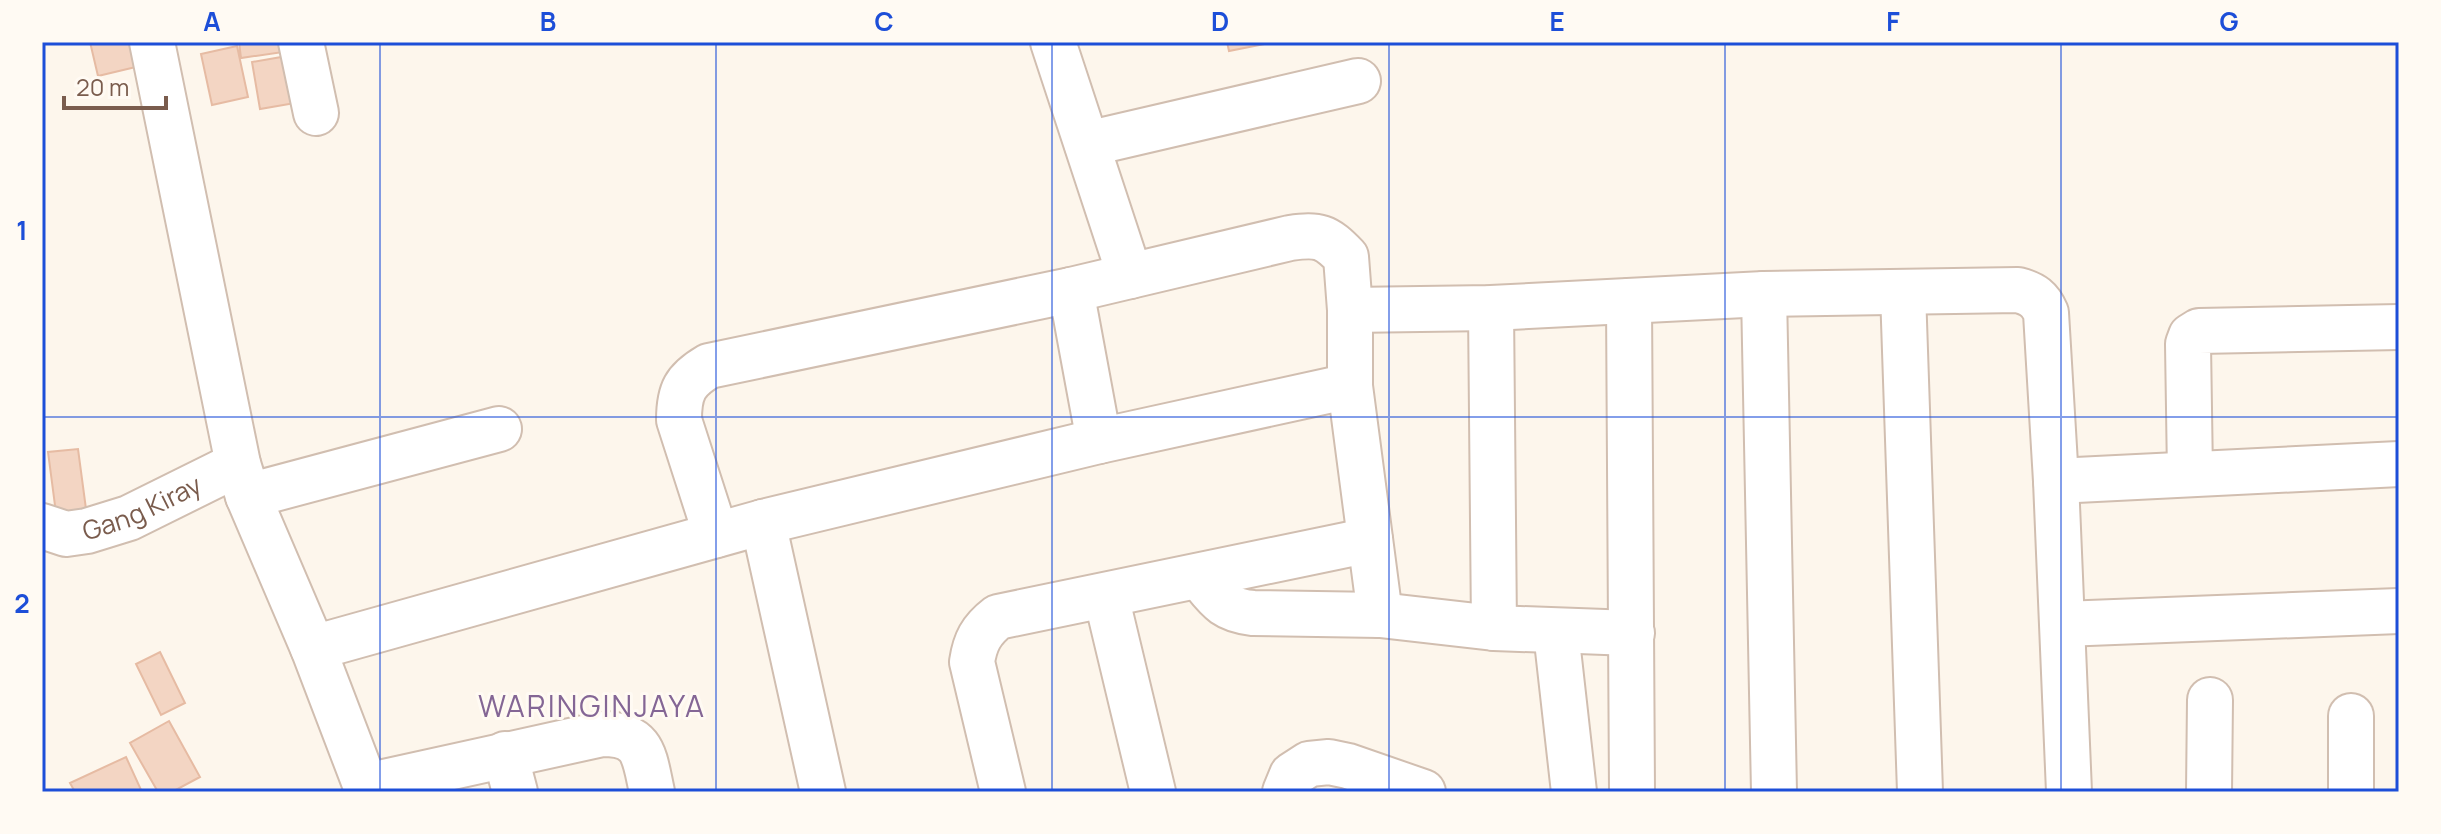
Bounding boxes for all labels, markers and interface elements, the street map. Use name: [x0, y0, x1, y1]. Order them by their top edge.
text: A: [203, 3, 221, 39]
text: B: [540, 3, 556, 39]
text: C: [874, 3, 894, 39]
text: D: [1211, 3, 1229, 39]
text: E: [1549, 3, 1565, 39]
text: F: [1886, 3, 1900, 39]
text: G: [2219, 3, 2239, 39]
scale bar: [64, 60, 166, 110]
text: 20 m: [76, 70, 129, 103]
text: 1: [16, 212, 28, 248]
street label: Gang Kiray: [78, 466, 207, 548]
text: 2: [14, 585, 30, 621]
district label: WARINGINJAYA: [478, 685, 706, 726]

